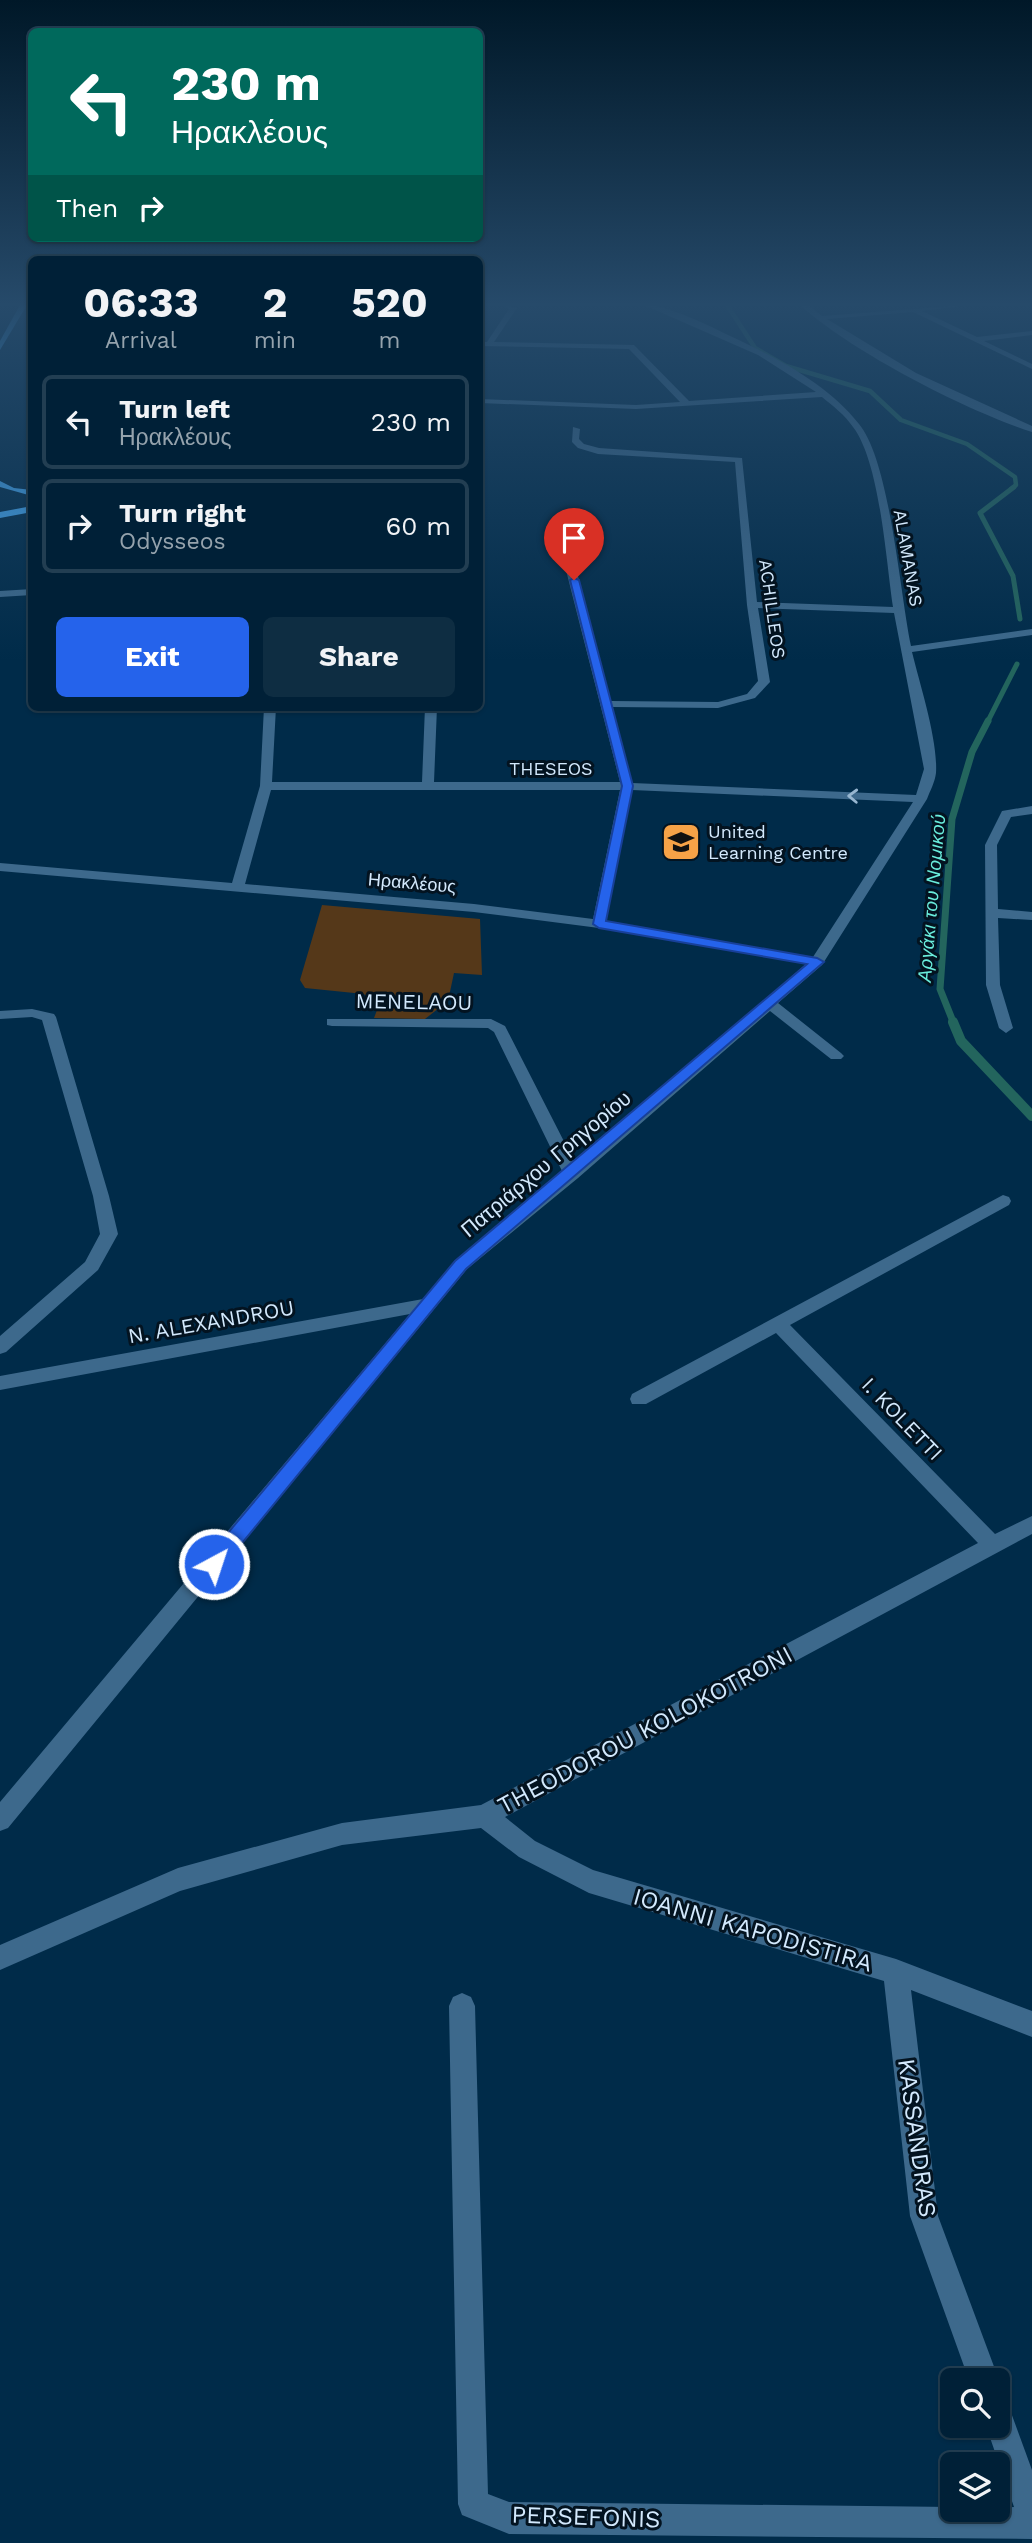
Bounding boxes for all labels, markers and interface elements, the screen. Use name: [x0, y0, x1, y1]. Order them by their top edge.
text: 230 m: [171, 54, 321, 112]
icon: left: [56, 56, 147, 147]
text: Ηρακλέους: [171, 113, 328, 151]
icon: right: [132, 189, 170, 227]
text: Then: [56, 193, 118, 223]
text: 06:33: [83, 278, 199, 327]
text: 2: [262, 278, 287, 327]
text: 520: [351, 278, 428, 327]
text: Arrival: [105, 327, 177, 354]
text: min: [254, 327, 296, 354]
text: m: [379, 327, 400, 354]
text: Turn left: [119, 394, 230, 424]
icon: left: [60, 403, 98, 441]
text: 230 m: [371, 407, 451, 437]
text: Ηρακλέους: [119, 424, 232, 451]
text: Turn right: [119, 498, 246, 528]
icon: right: [60, 507, 98, 545]
pin: [544, 508, 604, 580]
street label: ALAMANAS: [890, 508, 927, 608]
text: 60 m: [385, 511, 451, 541]
icon: arrive: [555, 519, 593, 557]
text: Odysseos: [119, 528, 226, 555]
street label: ACHILLEOS: [755, 558, 790, 660]
button: Exit: [56, 617, 249, 697]
button: Share: [263, 617, 455, 697]
street label: THESEOS: [509, 758, 593, 779]
one-way arrow: [847, 788, 858, 803]
water label: Αργάκι του Νομικού: [913, 813, 950, 984]
school or university icon: United Learning Centre: [660, 821, 702, 863]
place label: United Learning Centre: [708, 821, 848, 863]
street label: Ηρακλέους: [367, 868, 457, 897]
street label: MENELAOU: [355, 988, 473, 1015]
street label: Πατριάρχου Γρηγορίου: [456, 1085, 636, 1242]
street label: N. ALEXANDROU: [126, 1295, 296, 1348]
street label: I. KOLETTI: [857, 1372, 948, 1465]
position arrow: [177, 1527, 251, 1601]
street label: THEODOROU KOLOKOTRONI: [493, 1640, 797, 1820]
street label: IOANNI KAPODISTIRA: [630, 1882, 876, 1978]
street label: KASSANDRAS: [892, 2057, 942, 2219]
map controls: [940, 2368, 1010, 2522]
button: search: [940, 2368, 1010, 2438]
button: layers: [940, 2452, 1010, 2522]
street label: PERSEFONIS: [511, 2500, 661, 2534]

